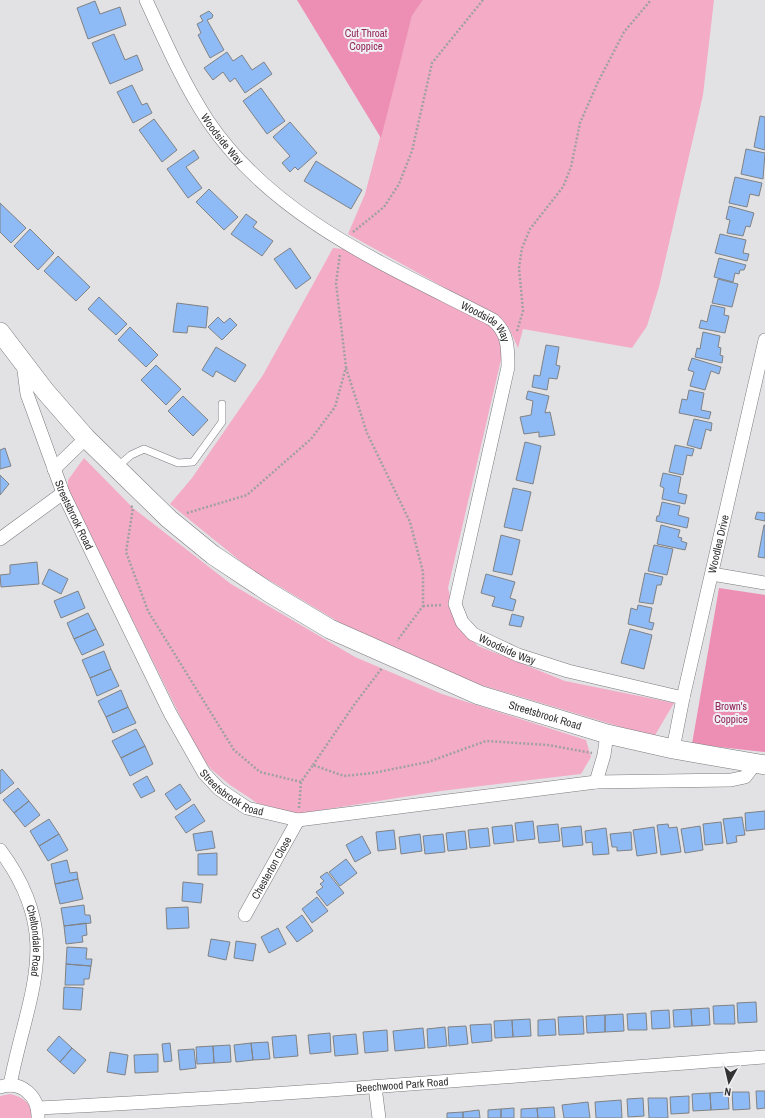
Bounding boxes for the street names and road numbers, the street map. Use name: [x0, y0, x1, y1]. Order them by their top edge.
street label: Woodside Way: [198, 111, 247, 168]
street label: Woodside Way: [459, 298, 513, 344]
street label: Streetsbrook Road: [52, 478, 96, 552]
street label: Woodlea Drive: [705, 513, 732, 575]
street label: Woodside Way: [476, 631, 538, 667]
street label: Streetsbrook Road: [507, 697, 583, 733]
street label: Streetsbrook Road: [197, 766, 265, 819]
street label: Chesterton Close: [248, 834, 294, 902]
street label: Cheltondale Road: [23, 903, 44, 977]
street label: Beechwood Park Road: [356, 1074, 449, 1095]

